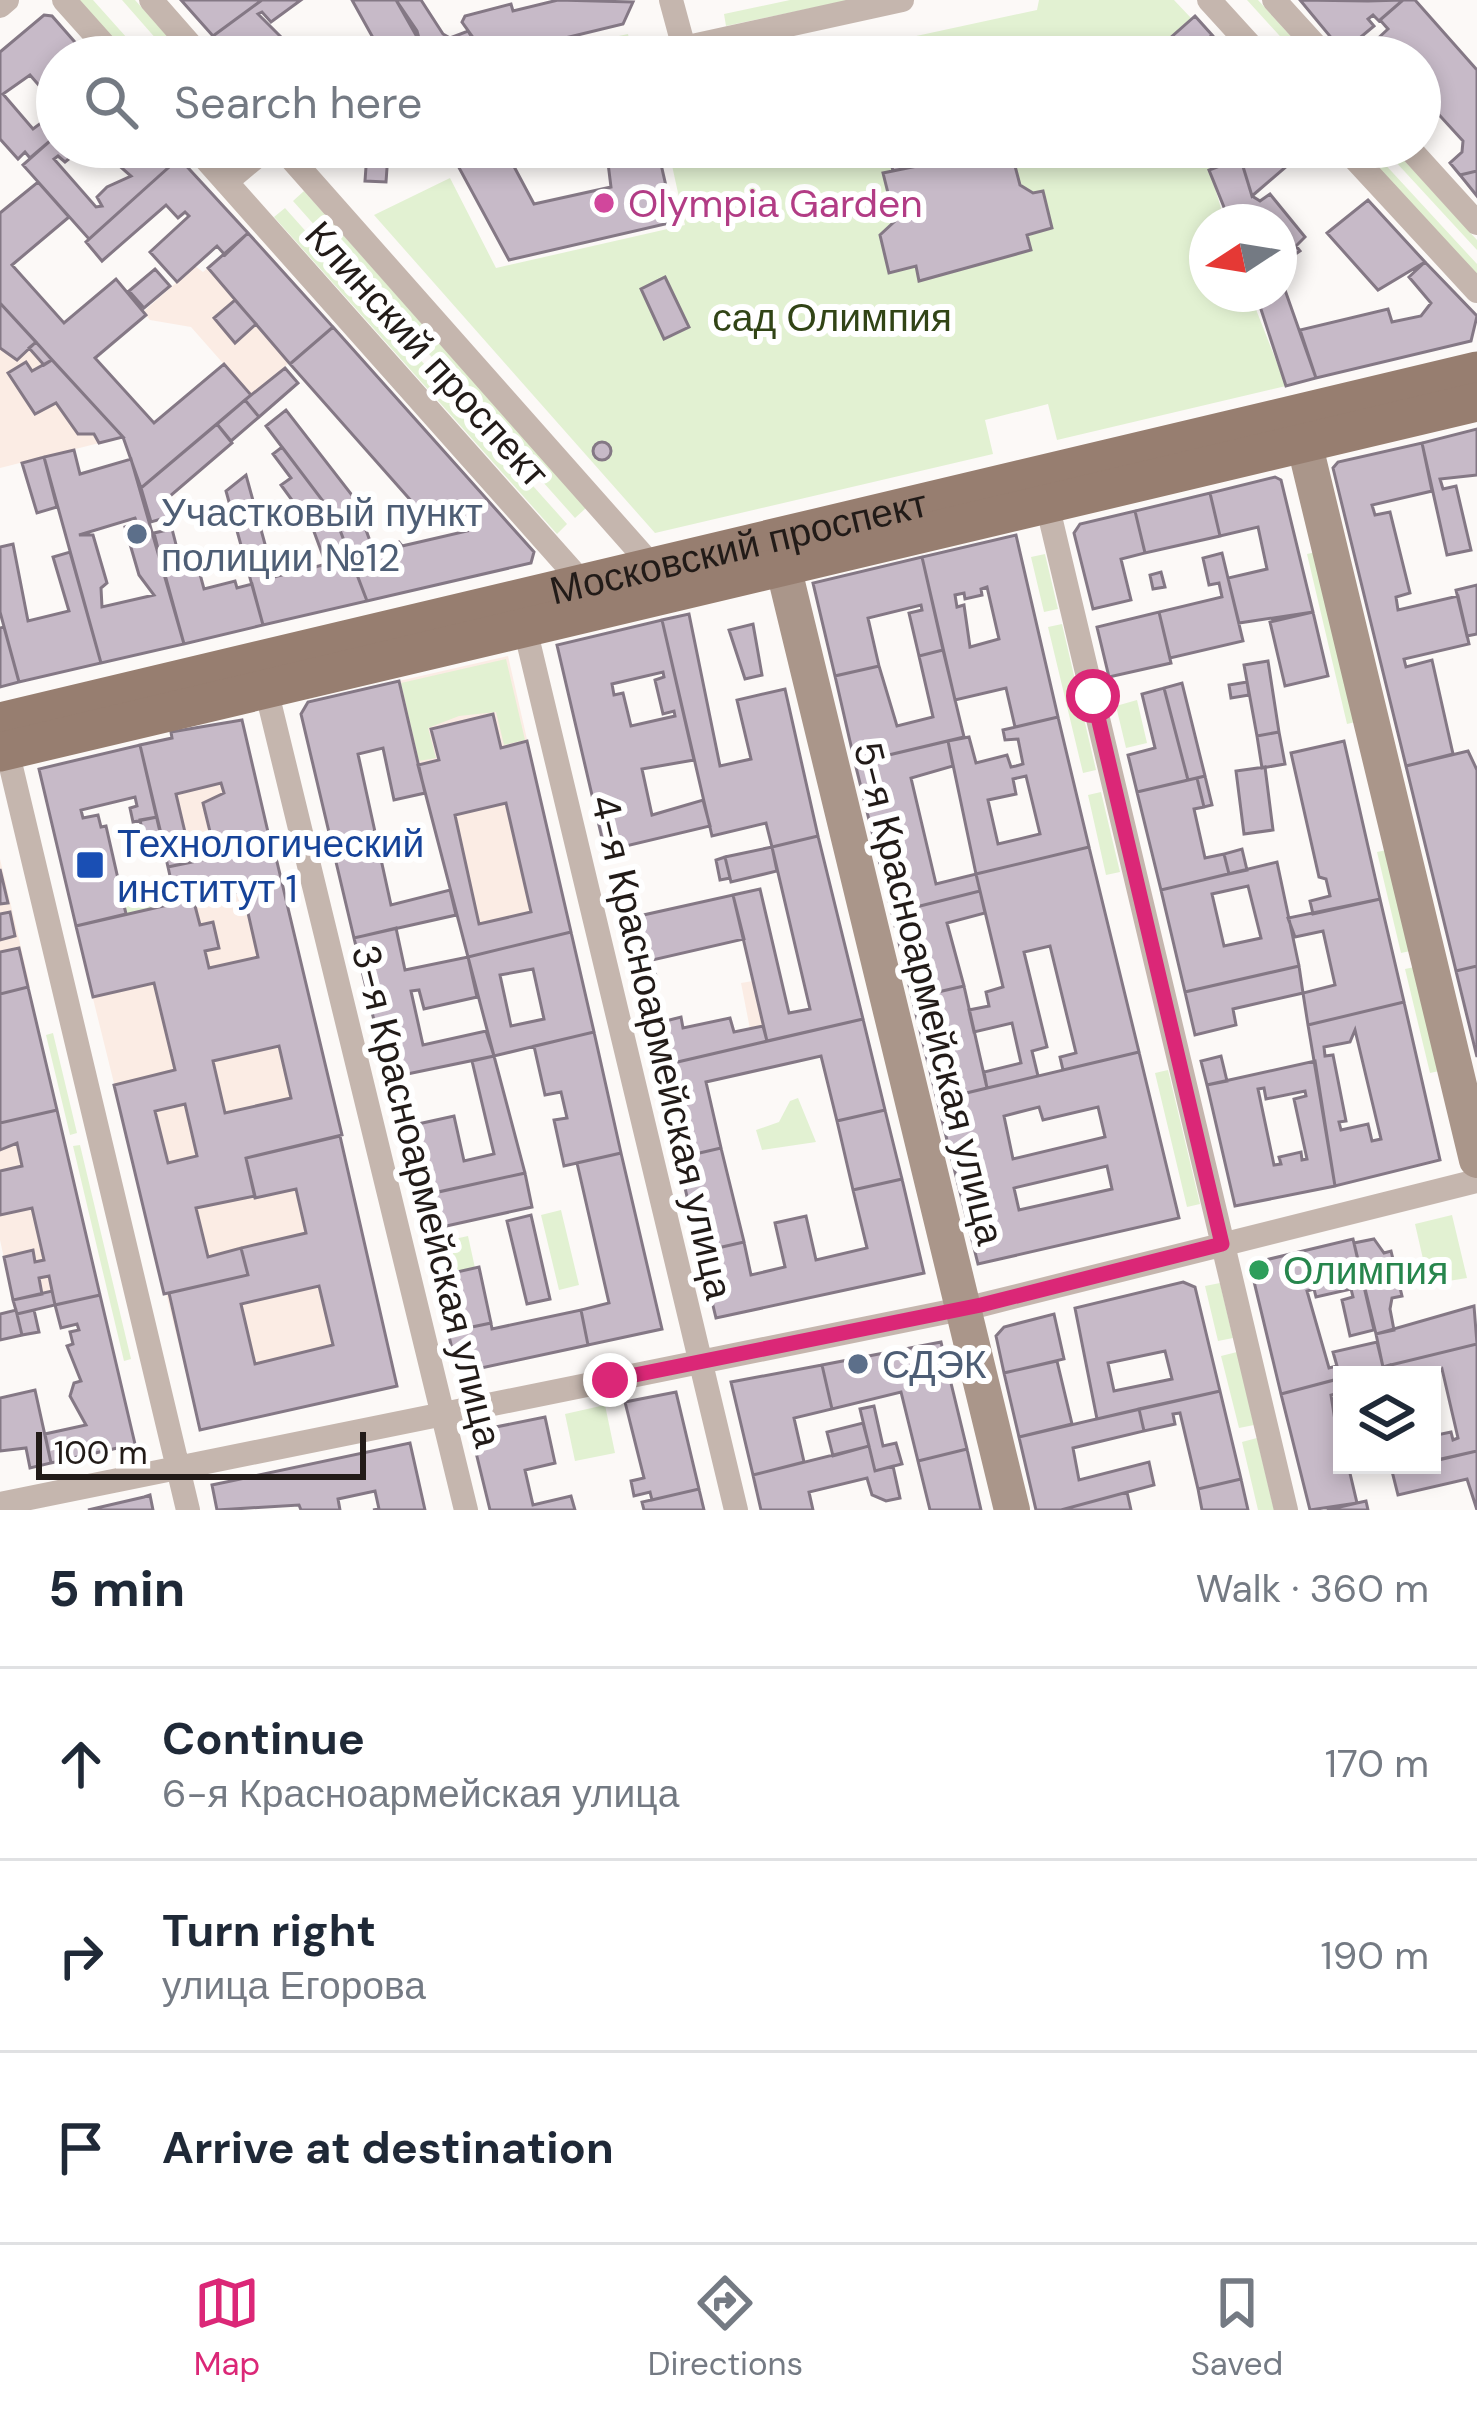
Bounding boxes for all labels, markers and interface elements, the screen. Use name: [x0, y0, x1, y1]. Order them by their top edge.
search box: [36, 36, 1441, 168]
icon: search: [78, 69, 144, 135]
text: Search here: [174, 73, 422, 132]
place label: Olympiа Garden: [628, 178, 923, 229]
marker: Olympiа Garden: [591, 190, 617, 216]
north arrow: [1189, 204, 1297, 312]
street label: Клинский проспект: [294, 210, 560, 498]
park label: сад Олимпия: [712, 292, 952, 343]
street label: Московский проспект: [545, 477, 932, 616]
place label: Участковый пункт полиции №12: [161, 487, 483, 583]
marker: Участковый пункт полиции №12: [124, 521, 150, 547]
route start: [1066, 669, 1120, 723]
street label: 5-я Красноармейская улица: [842, 736, 1016, 1250]
street label: 4-я Красноармейская улица: [579, 790, 745, 1305]
place label: Технологический институт 1: [117, 818, 424, 914]
marker: Технологический институт 1: [74, 849, 106, 881]
street label: 3-я Красноармейская улица: [340, 940, 514, 1453]
place label: Олимпия: [1283, 1245, 1448, 1296]
marker: Олимпия: [1246, 1257, 1272, 1283]
place label: СДЭК: [882, 1339, 987, 1390]
marker: СДЭК: [845, 1351, 871, 1377]
route end: [583, 1353, 637, 1407]
map controls: [1333, 1366, 1441, 1474]
button: layers: [1333, 1366, 1441, 1474]
scale bar: [36, 1426, 366, 1479]
text: 100 m: [54, 1431, 148, 1474]
text: 5 min: [48, 1555, 185, 1622]
text: Walk · 360 m: [1196, 1563, 1429, 1614]
text: Continue: [162, 1709, 365, 1768]
icon: ahead: [48, 1731, 114, 1797]
text: 170 m: [1325, 1738, 1429, 1789]
text: 6-я Красноармейская улица: [162, 1768, 679, 1819]
text: Turn right: [162, 1901, 376, 1960]
icon: right: [48, 1923, 114, 1989]
text: 190 m: [1321, 1930, 1429, 1981]
text: улица Егорова: [162, 1960, 426, 2011]
icon: arrive: [48, 2115, 114, 2181]
text: Arrive at destination: [162, 2118, 614, 2177]
tab: Map: [194, 2270, 260, 2385]
tab: Directions: [648, 2270, 803, 2385]
tab: Saved: [1191, 2270, 1283, 2385]

